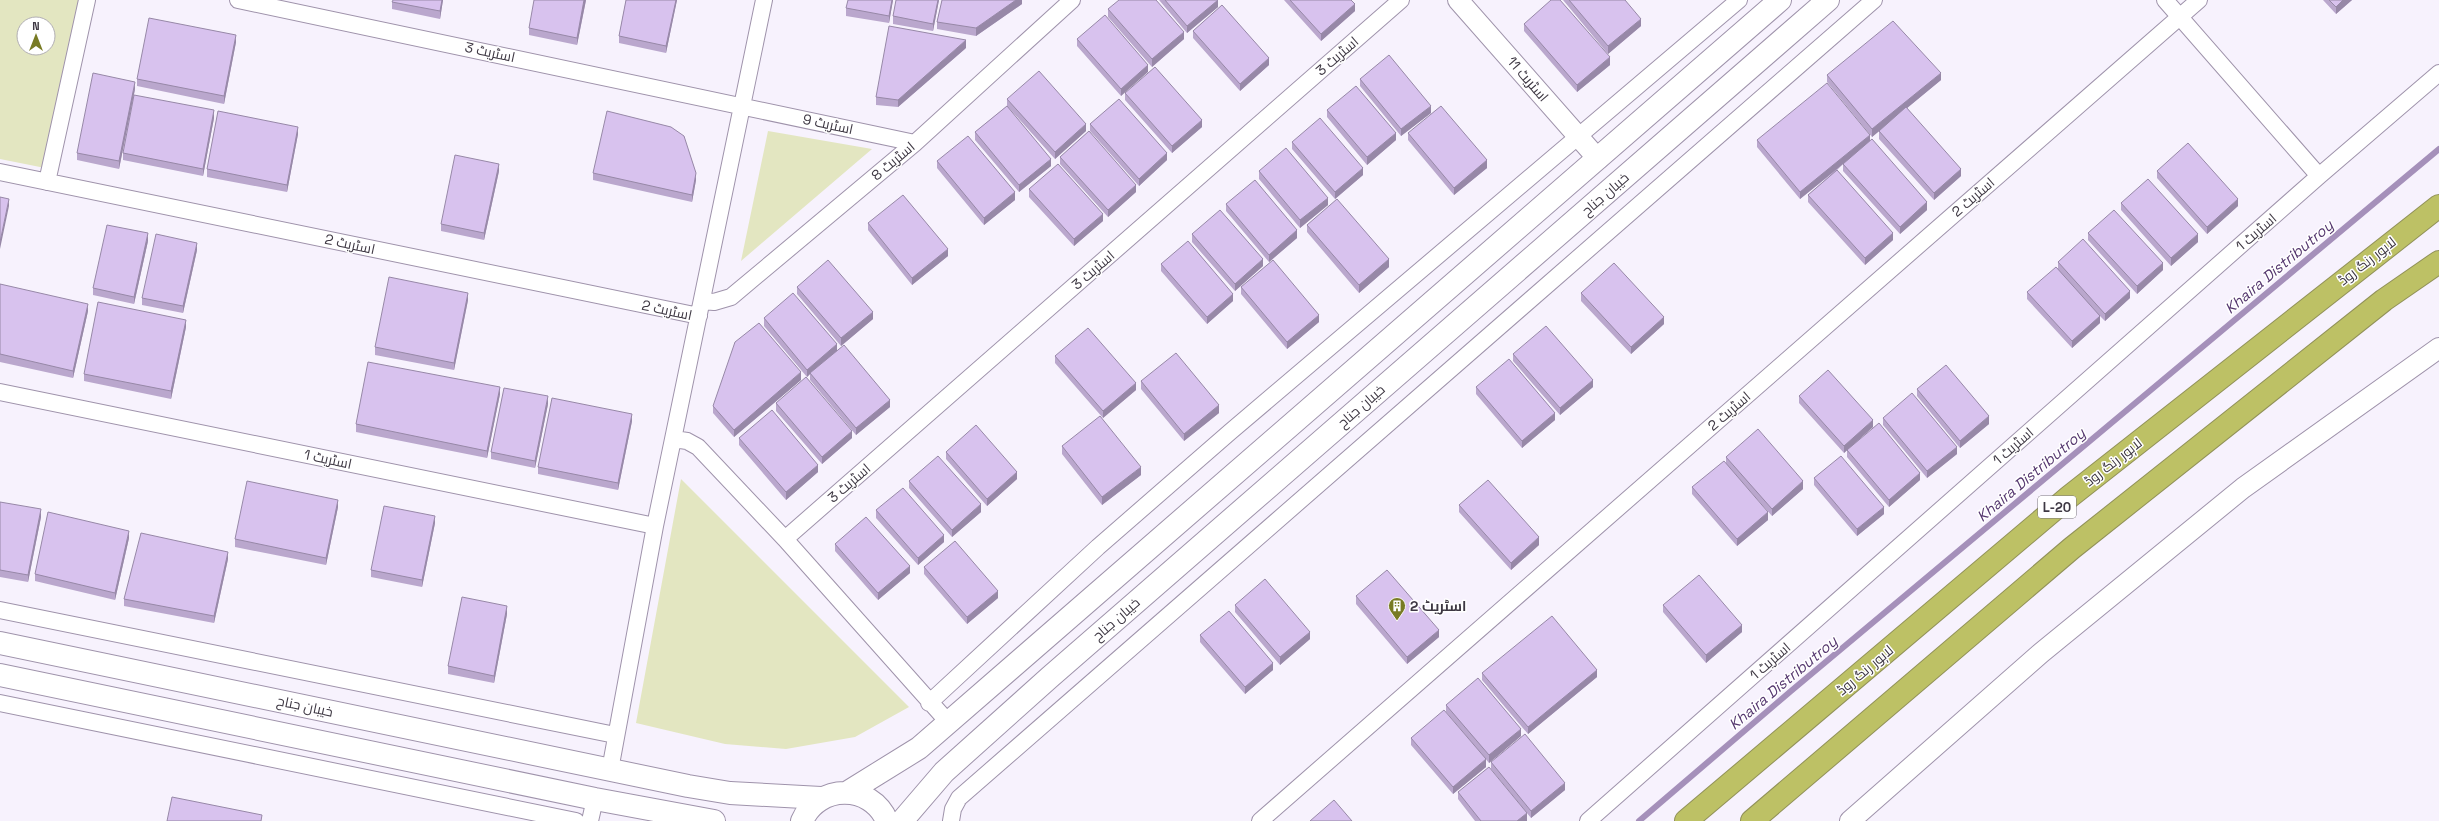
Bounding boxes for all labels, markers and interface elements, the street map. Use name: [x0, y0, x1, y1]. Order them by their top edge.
north arrow: [16, 16, 56, 56]
text: N: [32, 19, 40, 33]
street label: اسٹریٹ 3: [1312, 33, 1362, 79]
street label: اسٹریٹ 3: [463, 38, 517, 66]
street label: اسٹریٹ 11: [1503, 53, 1553, 105]
street label: اسٹریٹ 9: [801, 110, 855, 138]
street label: اسٹریٹ 8: [868, 138, 918, 184]
street label: خیبان جناح: [1578, 168, 1632, 220]
street label: اسٹریٹ 2: [1948, 174, 1998, 220]
street label: اسٹریٹ 1: [2232, 209, 2280, 255]
water label: Khaira Distributroy: [2221, 215, 2337, 318]
street label: اسٹریٹ 2: [323, 230, 377, 258]
street label: لاہور رنگ روڈ: [2334, 233, 2400, 289]
street label: اسٹریٹ 3: [1068, 247, 1118, 293]
street label: اسٹریٹ 2: [640, 296, 694, 324]
street label: خیبان جناح: [1334, 380, 1388, 432]
street label: اسٹریٹ 2: [1704, 388, 1754, 434]
water label: Khaira Distributroy: [1973, 423, 2089, 526]
street label: اسٹریٹ 1: [1989, 423, 2037, 469]
street label: لاہور رنگ روڈ: [2080, 434, 2146, 490]
street label: اسٹریٹ 1: [303, 445, 353, 473]
street label: اسٹریٹ 3: [824, 460, 874, 506]
road number: L-20: [2038, 496, 2076, 518]
street label: خیبان جناح: [1089, 593, 1143, 645]
building icon: اسٹریٹ 2: [1387, 596, 1407, 621]
place label: اسٹریٹ 2: [1410, 597, 1466, 615]
water label: Khaira Distributroy: [1725, 631, 1841, 734]
street label: اسٹریٹ 1: [1746, 638, 1794, 684]
street label: لاہور رنگ روڈ: [1833, 641, 1897, 699]
street label: خیبان جناح: [275, 691, 335, 721]

